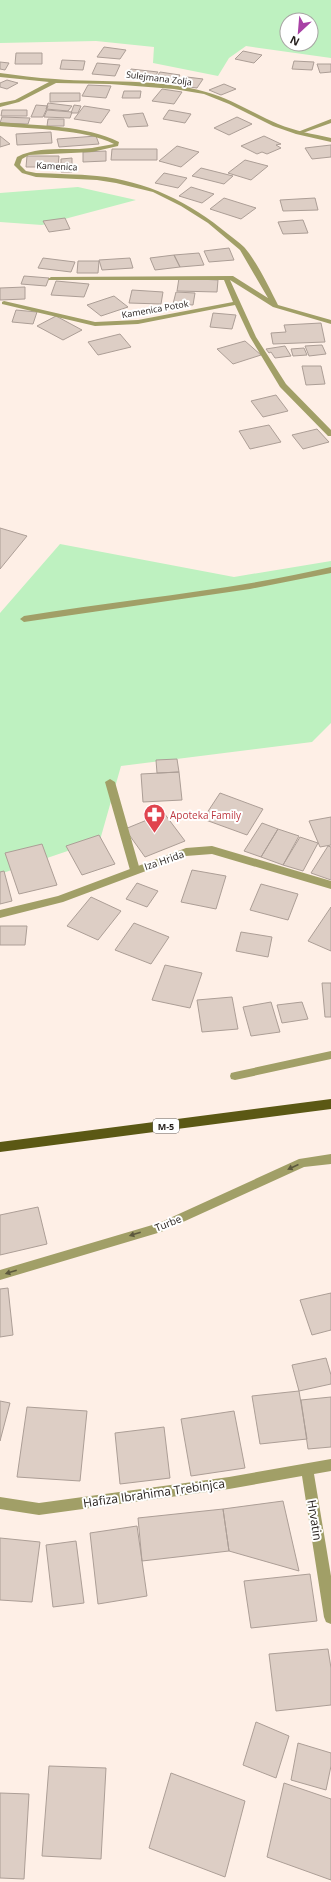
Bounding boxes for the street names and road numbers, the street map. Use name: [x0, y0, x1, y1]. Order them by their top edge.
street label: Sulejmana Zolja: [125, 68, 193, 88]
street label: Kamenica: [36, 158, 78, 174]
street label: Kamenica Potok: [121, 297, 190, 321]
street label: Iza Hrida: [142, 847, 186, 873]
road number: M-5: [153, 1119, 179, 1133]
street label: Turbe: [153, 1211, 184, 1235]
street label: Hafiza Ibrahima Trebinjca: [82, 1475, 226, 1511]
street label: Hrvatin: [303, 1498, 327, 1542]

